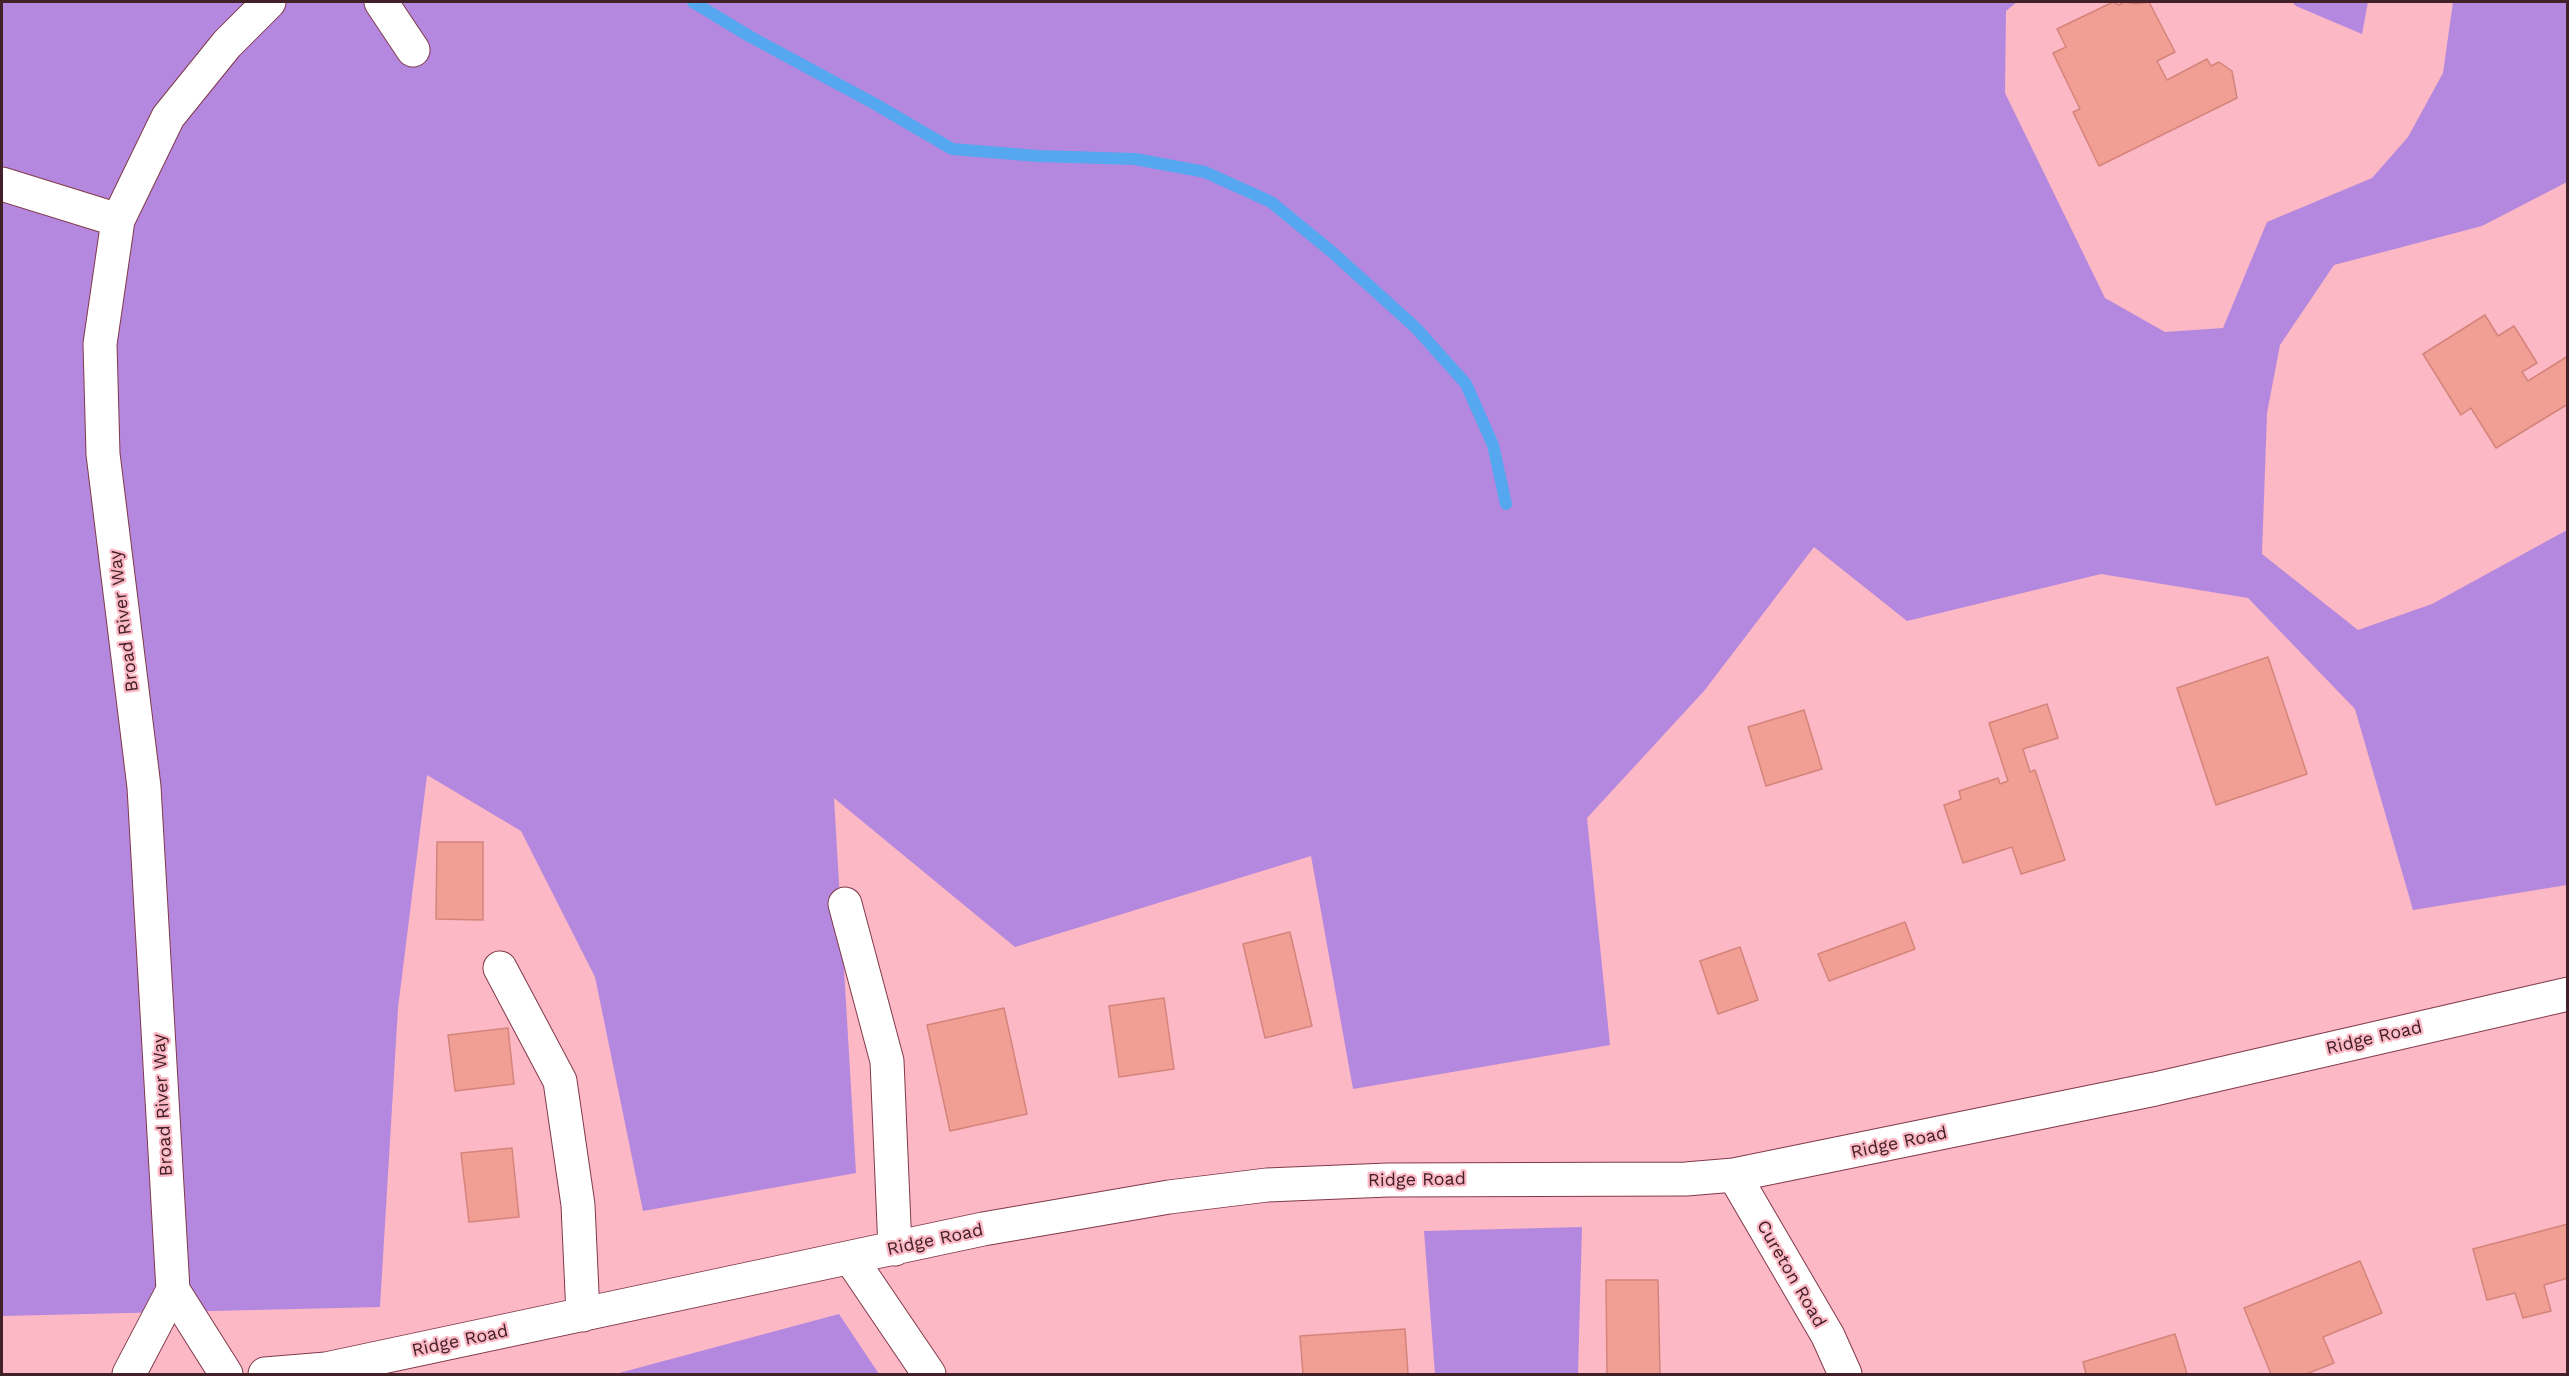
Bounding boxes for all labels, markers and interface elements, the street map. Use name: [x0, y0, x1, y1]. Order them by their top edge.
street label: Broad River Way: [105, 549, 143, 693]
street label: Ridge Road: [2324, 1016, 2424, 1060]
street label: Broad River Way: [148, 1033, 178, 1177]
street label: Ridge Road: [1849, 1122, 1949, 1164]
street label: Ridge Road: [1368, 1168, 1466, 1192]
street label: Cureton Road: [1752, 1217, 1830, 1331]
street label: Ridge Road: [885, 1219, 985, 1261]
street label: Ridge Road: [410, 1320, 510, 1362]

